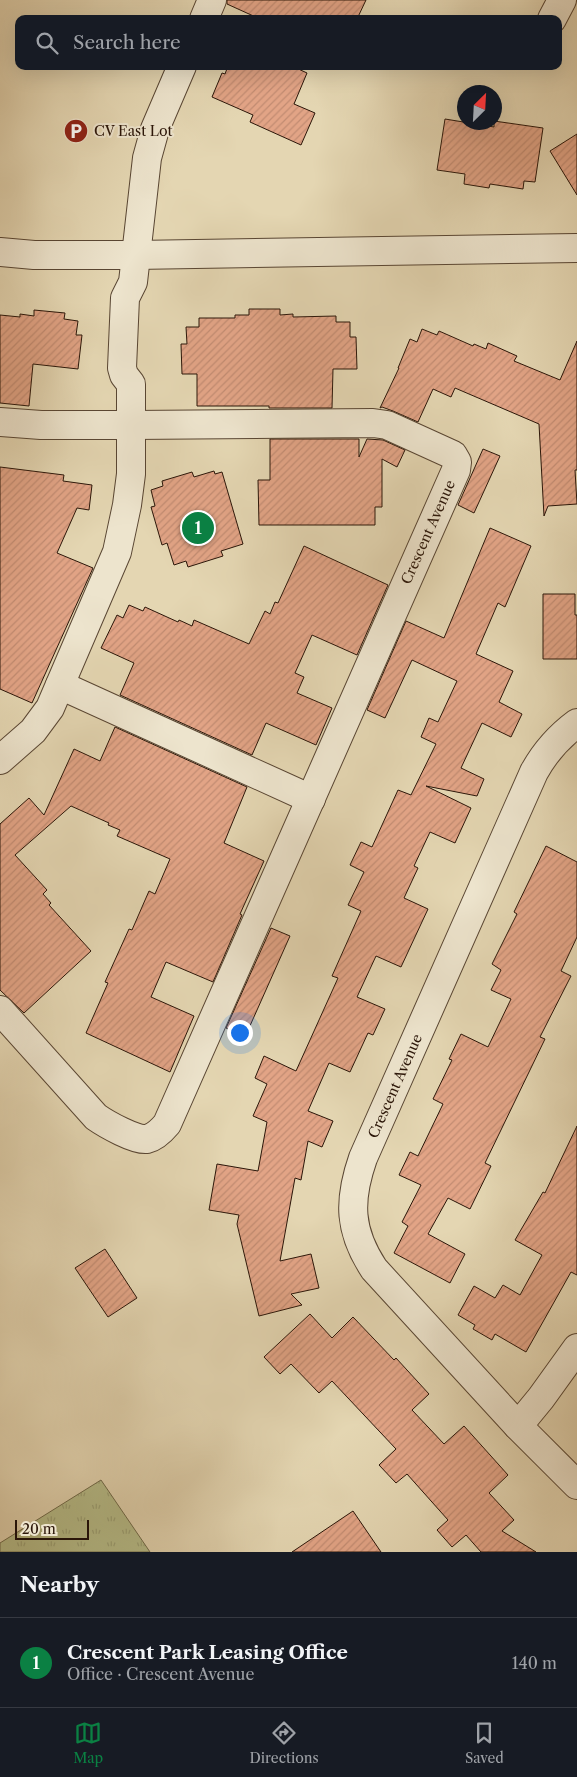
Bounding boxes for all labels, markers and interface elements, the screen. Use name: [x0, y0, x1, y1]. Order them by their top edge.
search box: [15, 15, 562, 70]
icon: search: [33, 29, 61, 57]
text: Search here: [73, 31, 181, 54]
north arrow: [457, 85, 502, 130]
parking icon: CV East Lot: [63, 118, 89, 144]
place label: CV East Lot: [94, 122, 173, 140]
street label: Crescent Avenue: [397, 477, 459, 587]
pin: 1: [182, 509, 214, 547]
your location: [227, 1020, 253, 1046]
street label: Crescent Avenue: [364, 1031, 426, 1141]
scale bar: [15, 1517, 89, 1540]
text: 20 m: [22, 1520, 56, 1538]
text: Nearby: [20, 1572, 99, 1597]
text: Crescent Park Leasing Office: [67, 1641, 348, 1664]
text: 1: [32, 1653, 40, 1673]
text: 140 m: [512, 1653, 557, 1673]
text: Office · Crescent Avenue: [67, 1664, 254, 1684]
tab: Map: [73, 1719, 103, 1767]
tab: Directions: [249, 1719, 319, 1767]
tab: Saved: [465, 1719, 504, 1767]

